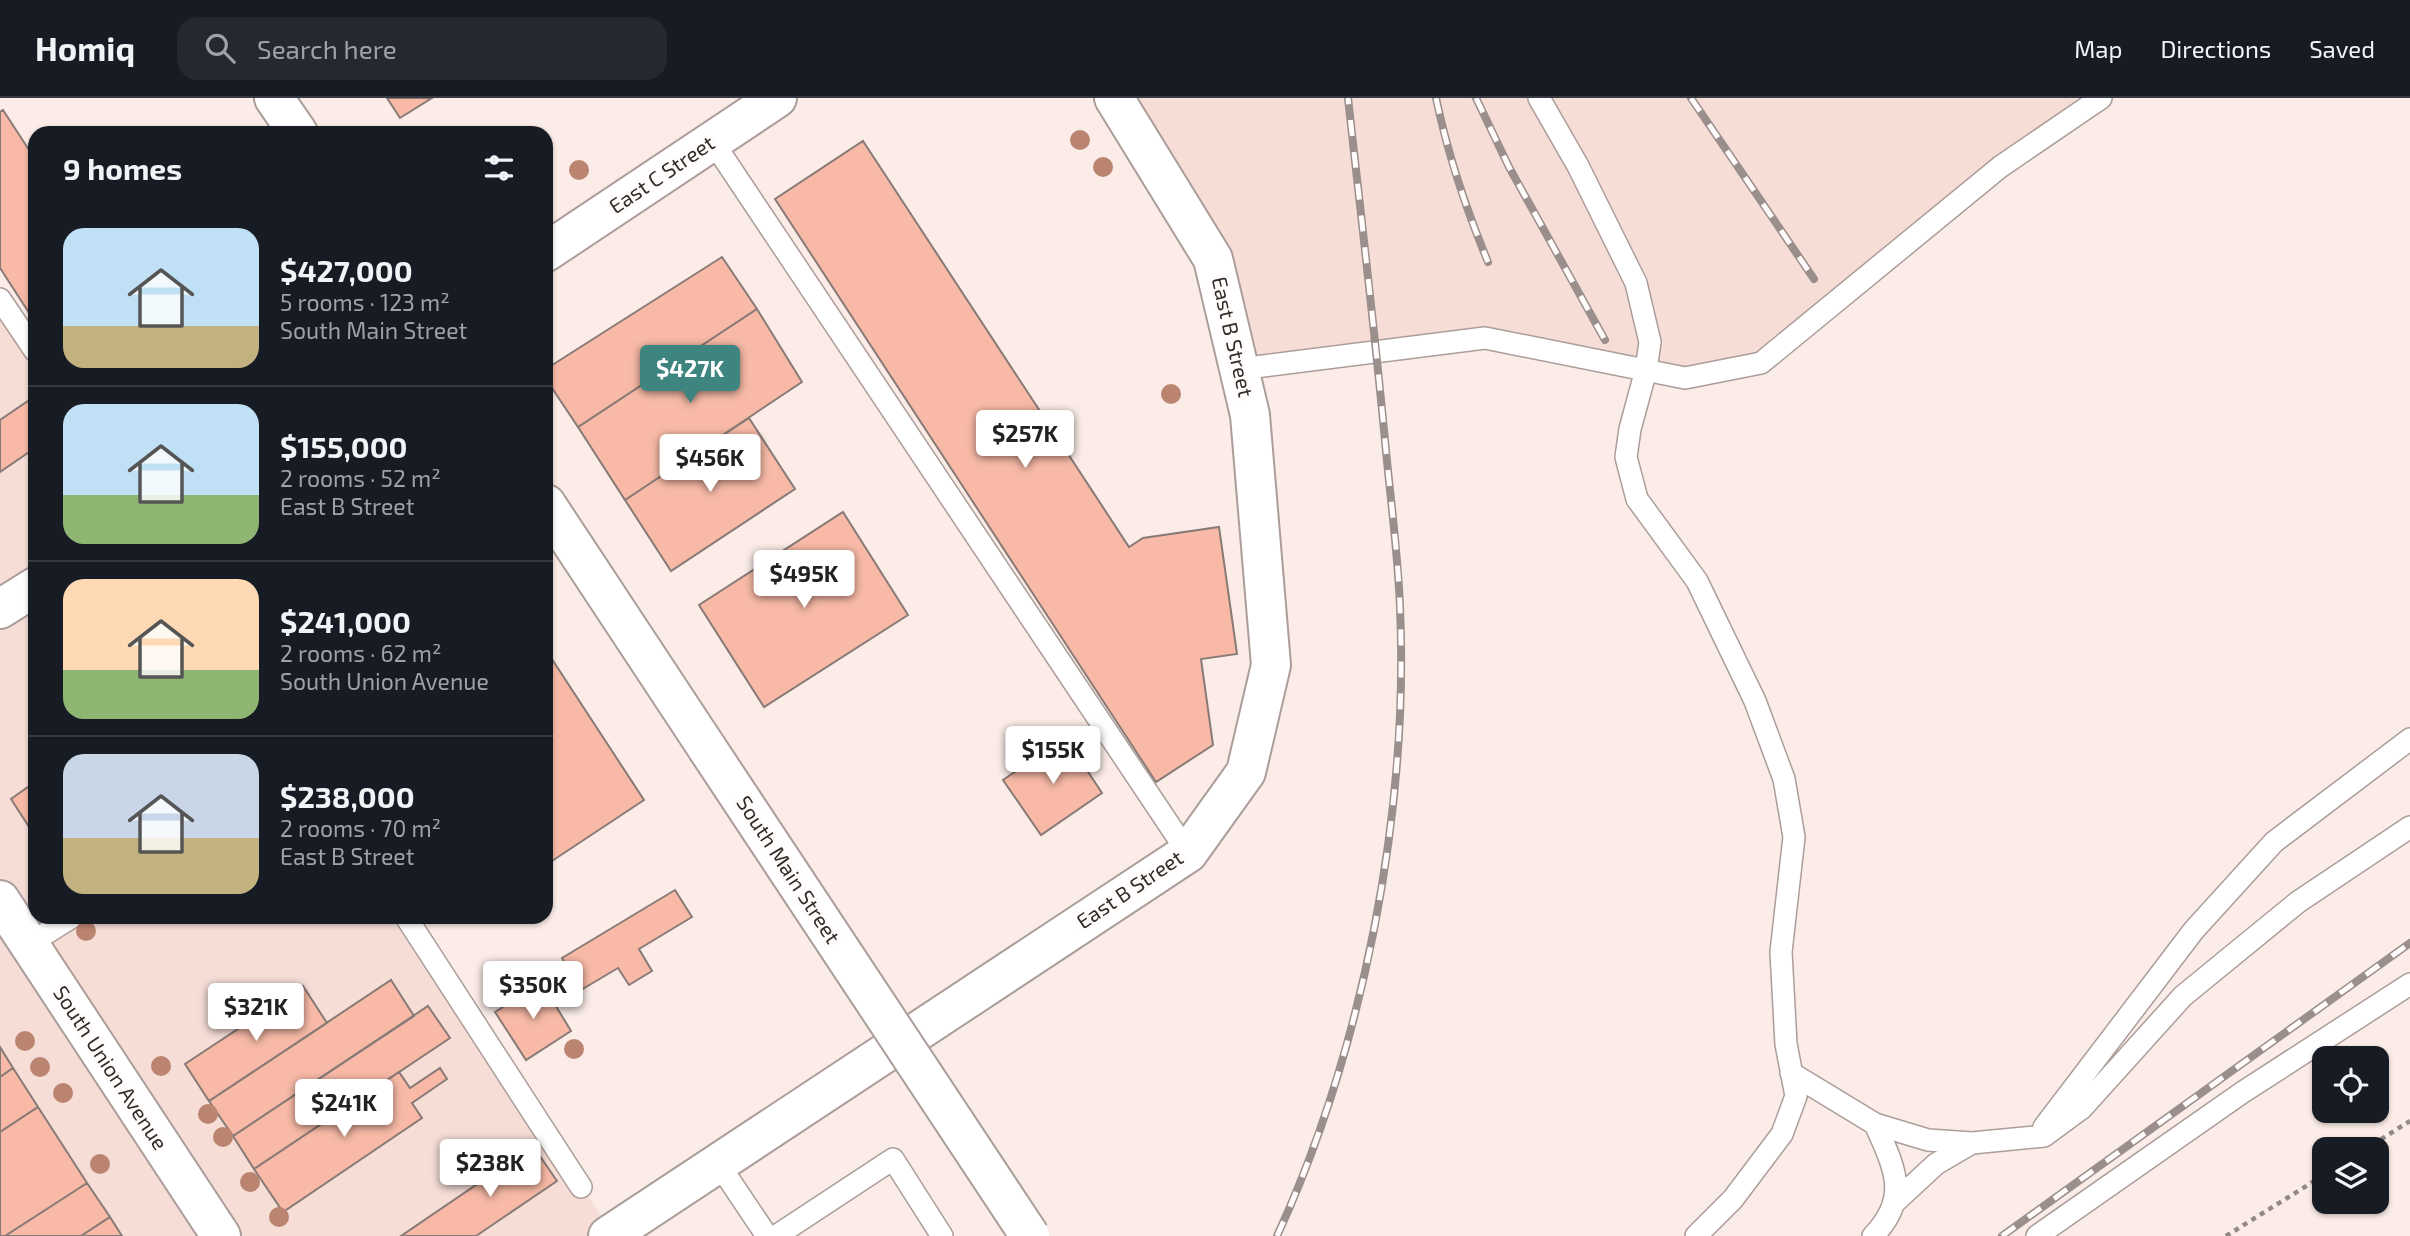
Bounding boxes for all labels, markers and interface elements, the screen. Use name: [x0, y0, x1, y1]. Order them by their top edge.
search box: [177, 17, 667, 80]
text: Homiq: [35, 28, 135, 68]
icon: search: [201, 29, 239, 67]
text: Search here: [257, 33, 397, 64]
text: Map: [2074, 34, 2122, 63]
text: Directions: [2160, 34, 2271, 63]
text: Saved: [2309, 34, 2375, 63]
street label: East C Street: [604, 129, 719, 218]
icon: filters: [480, 149, 518, 187]
text: 9 homes: [63, 150, 182, 186]
text: $427,000: [280, 252, 413, 288]
icon: home: [119, 256, 203, 340]
street label: East B Street: [1207, 274, 1259, 399]
text: 5 rooms · 123 m²: [280, 288, 450, 316]
text: South Main Street: [280, 316, 467, 344]
pin: $427K: [641, 345, 739, 405]
text: $427K: [656, 354, 724, 382]
pin: $257K: [976, 410, 1074, 470]
text: $257K: [992, 419, 1058, 447]
text: $155,000: [280, 428, 408, 464]
icon: home: [119, 432, 203, 516]
pin: $456K: [661, 434, 759, 494]
text: $456K: [676, 443, 744, 471]
text: 2 rooms · 52 m²: [280, 464, 441, 492]
text: East B Street: [280, 492, 414, 520]
pin: $495K: [755, 550, 853, 610]
text: $495K: [770, 559, 838, 587]
text: $241,000: [280, 603, 411, 639]
icon: home: [119, 607, 203, 691]
text: 2 rooms · 62 m²: [280, 639, 442, 667]
text: South Union Avenue: [280, 667, 489, 695]
pin: $155K: [1004, 726, 1102, 786]
text: $155K: [1021, 735, 1085, 763]
text: $238,000: [280, 778, 415, 814]
icon: home: [119, 782, 203, 866]
street label: South Main Street: [732, 791, 846, 948]
text: 2 rooms · 70 m²: [280, 814, 441, 842]
text: East B Street: [280, 842, 414, 870]
street label: East B Street: [1071, 844, 1187, 933]
pin: $350K: [484, 962, 582, 1021]
text: $350K: [499, 970, 567, 998]
street label: South Union Avenue: [49, 980, 174, 1154]
pin: $321K: [207, 984, 305, 1043]
text: $321K: [224, 992, 288, 1020]
map controls: [2312, 1046, 2389, 1214]
button: locate: [2312, 1046, 2389, 1123]
pin: $241K: [295, 1080, 393, 1139]
text: $241K: [311, 1088, 377, 1116]
button: layers: [2312, 1137, 2389, 1214]
pin: $238K: [441, 1140, 539, 1199]
text: $238K: [456, 1148, 524, 1176]

